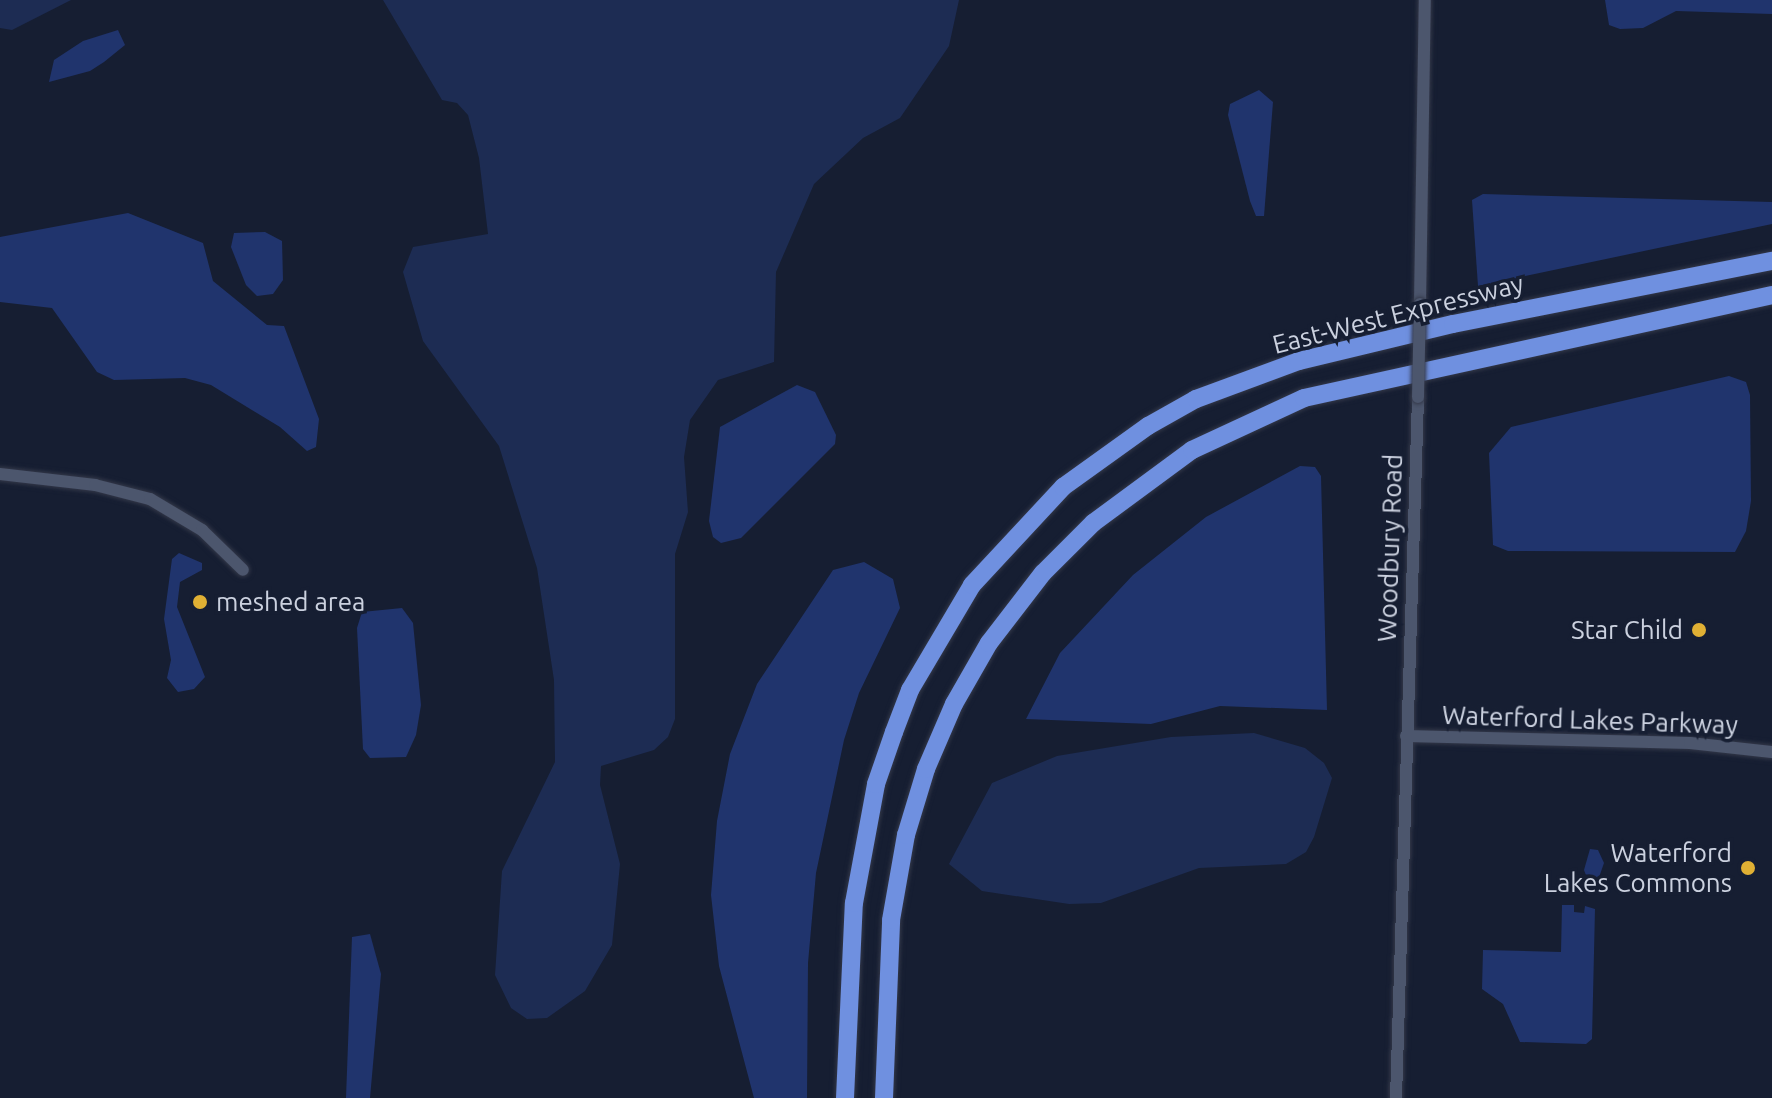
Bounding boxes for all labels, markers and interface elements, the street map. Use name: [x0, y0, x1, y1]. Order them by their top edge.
street label: East-West Expressway: [1269, 268, 1527, 360]
street label: Woodbury Road: [1371, 453, 1409, 643]
place label: meshed area: [216, 586, 365, 618]
marker: meshed area: [191, 593, 209, 611]
place label: Star Child: [1571, 614, 1683, 646]
marker: Star Child: [1690, 621, 1708, 639]
street label: Waterford Lakes Parkway: [1442, 699, 1738, 741]
place label: Waterford Lakes Commons: [1544, 837, 1732, 898]
marker: Waterford Lakes Commons: [1739, 859, 1757, 877]

